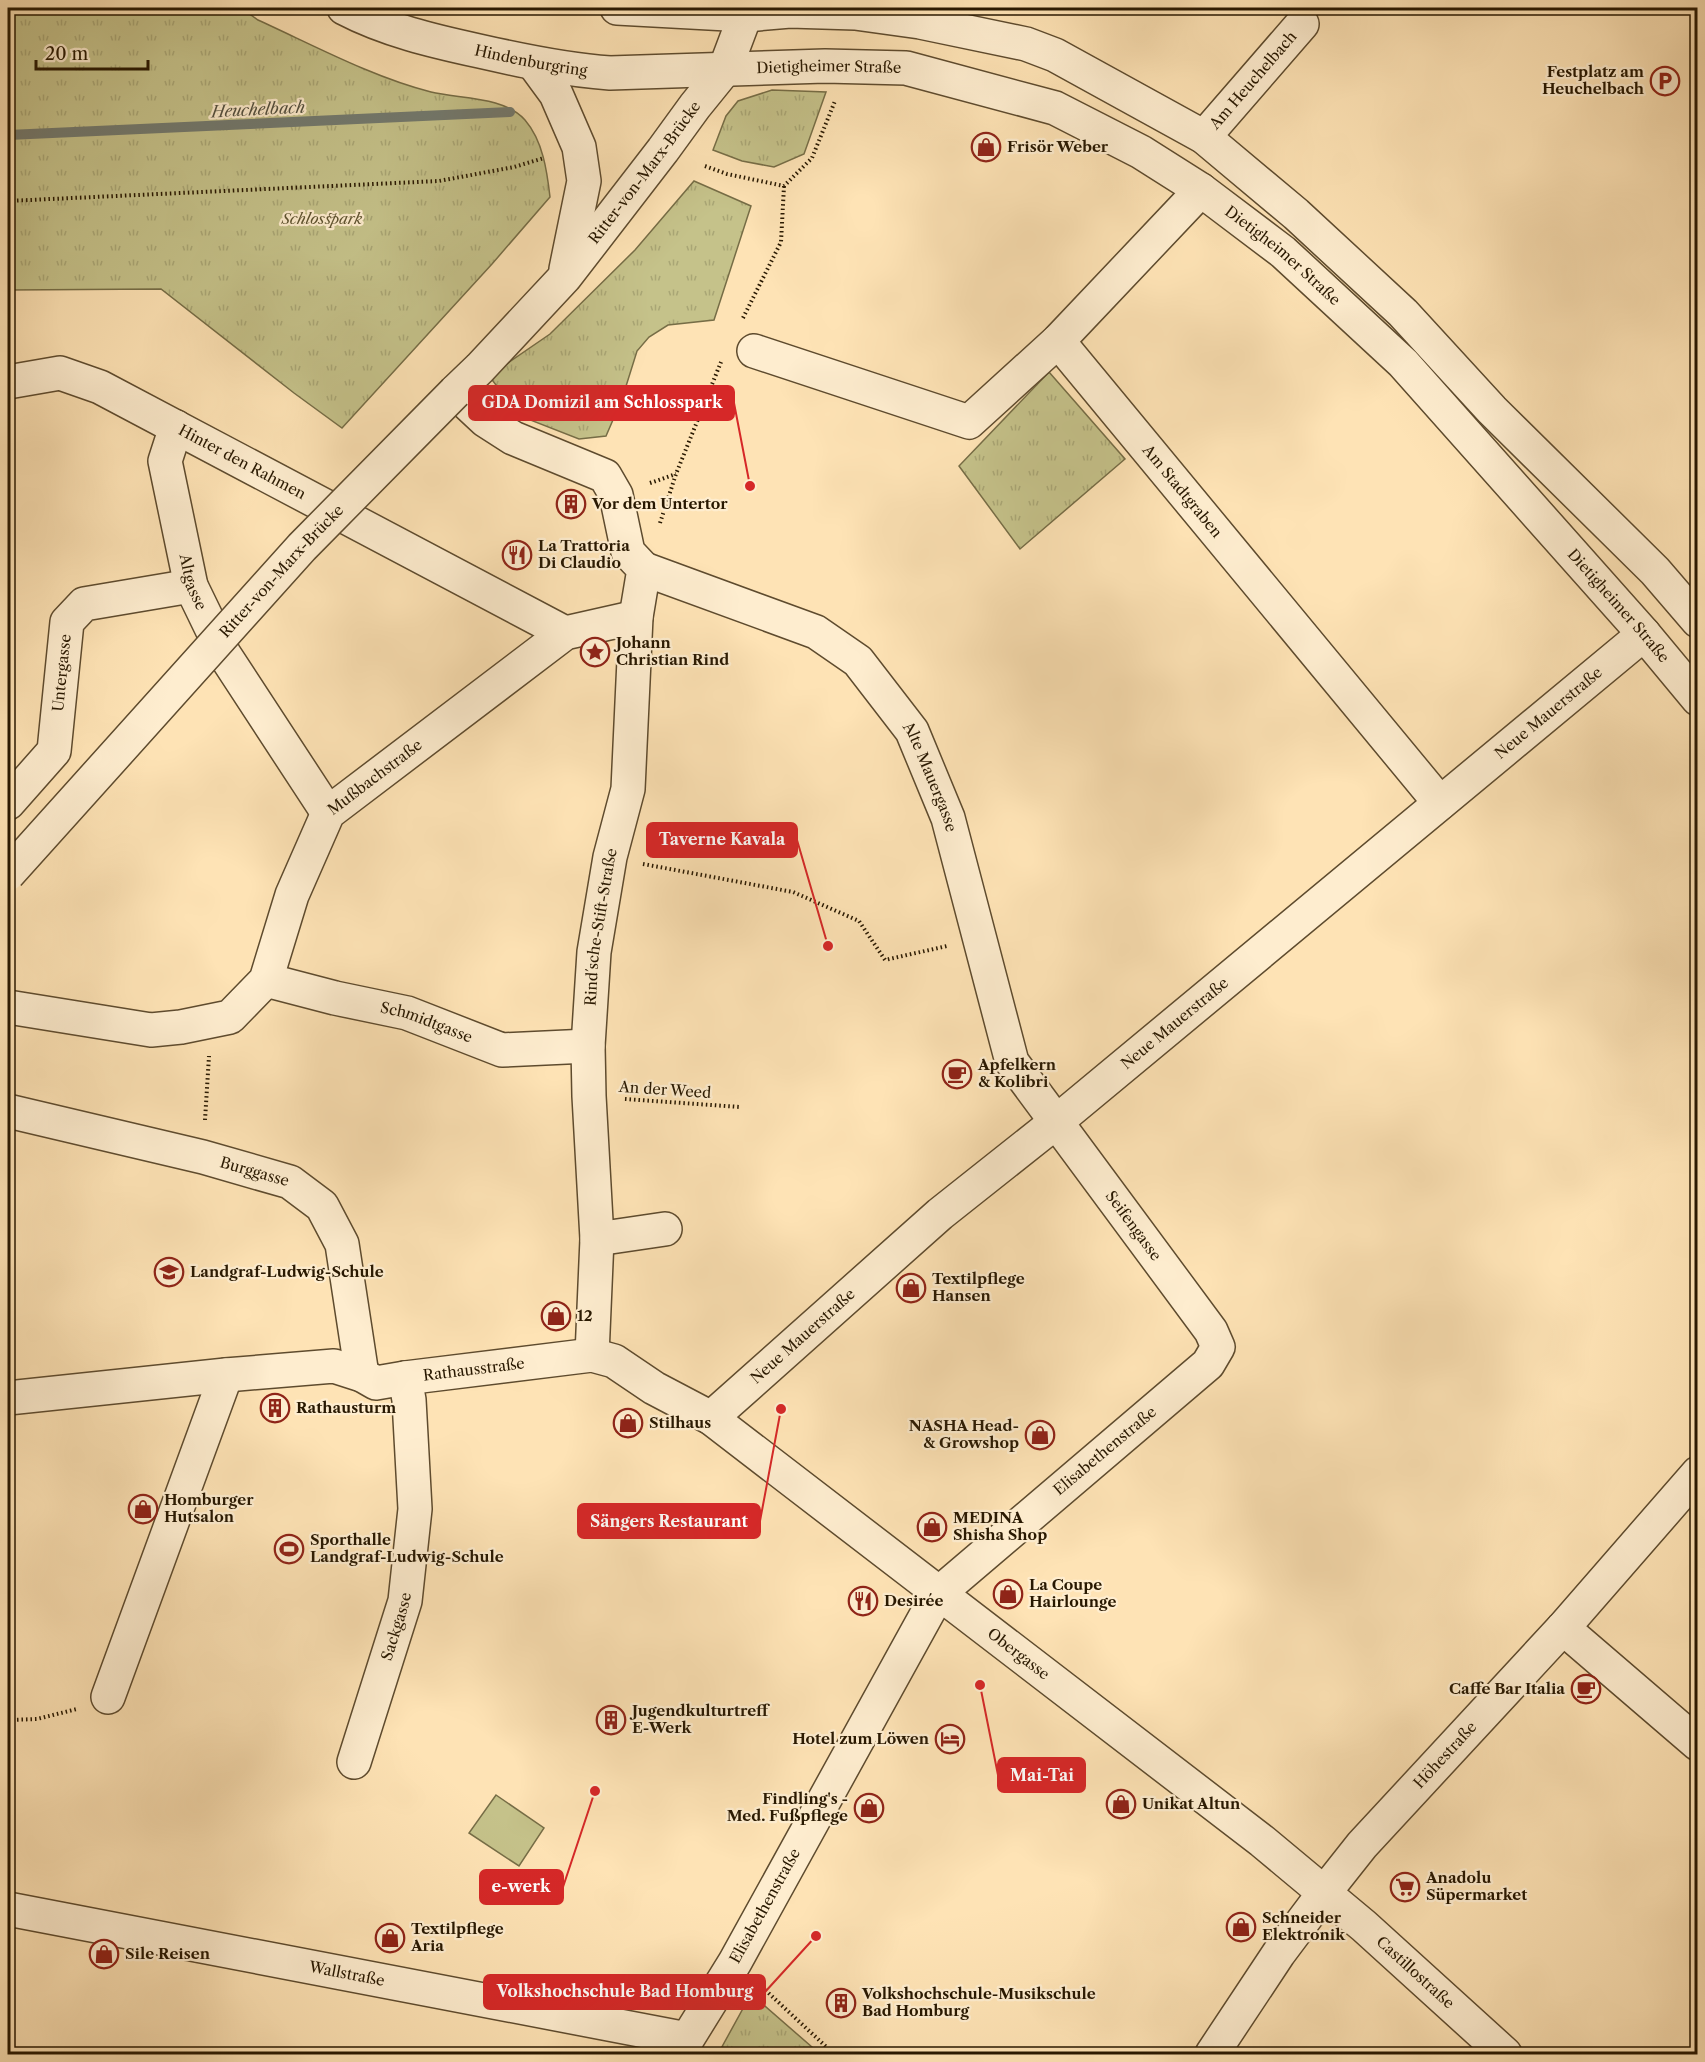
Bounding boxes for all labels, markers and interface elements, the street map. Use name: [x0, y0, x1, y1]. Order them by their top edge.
street label: Am Heuchelbach: [1204, 27, 1301, 134]
scale bar: [36, 33, 148, 71]
street label: Hindenburgring: [473, 40, 589, 80]
text: 20 m: [45, 43, 89, 65]
street label: Dietigheimer Straße: [756, 56, 902, 77]
place label: Festplatz am Heuchelbach: [1542, 62, 1645, 98]
parking icon: Festplatz am Heuchelbach: [1649, 65, 1681, 97]
water label: Heuchelbach: [209, 97, 305, 122]
street label: Ritter-von-Marx-Brücke: [584, 97, 704, 248]
shop icon: Frisör Weber: [970, 131, 1002, 163]
place label: Frisör Weber: [1007, 137, 1109, 156]
street label: Dietigheimer Straße: [1221, 202, 1345, 309]
park label: Schlosspark: [281, 209, 362, 228]
callout: GDA Domizil am Schlosspark: [469, 386, 734, 420]
text: GDA Domizil am Schlosspark: [482, 392, 723, 412]
street label: Hinter den Rahmen: [175, 420, 310, 504]
street label: Am Stadtgraben: [1138, 440, 1227, 542]
building icon: Vor dem Untertor: [555, 488, 587, 520]
place label: Vor dem Untertor: [591, 494, 728, 513]
street label: Ritter-von-Marx-Brücke: [215, 501, 347, 641]
place label: La Trattoria Di Claudio: [538, 536, 630, 572]
restaurant icon: La Trattoria Di Claudio: [501, 539, 533, 571]
street label: Dietigheimer Straße: [1564, 545, 1674, 666]
street label: Altgasse: [175, 551, 211, 613]
street label: Untergasse: [48, 633, 75, 712]
place label: Johann Christian Rind: [613, 633, 729, 669]
place icon: Johann Christian Rind: [579, 636, 611, 668]
street label: Neue Mauerstraße: [1491, 663, 1606, 763]
street label: Alte Mauergasse: [899, 717, 961, 834]
street label: Mußbachstraße: [324, 735, 426, 819]
callout: Taverne Kavala: [647, 823, 797, 857]
text: Taverne Kavala: [659, 829, 786, 849]
street label: Rind´sche-Stift-Straße: [581, 846, 621, 1007]
street label: Neue Mauerstraße: [1117, 973, 1232, 1073]
street label: Schmidtgasse: [379, 998, 475, 1047]
place label: Apfelkern & Kolibri: [977, 1055, 1057, 1091]
cafe icon: Apfelkern & Kolibri: [941, 1058, 973, 1090]
street label: An der Weed: [617, 1077, 712, 1102]
street label: Burggasse: [218, 1152, 292, 1190]
street label: Seifengasse: [1102, 1187, 1166, 1264]
school or university icon: Landgraf-Ludwig-Schule: [153, 1256, 185, 1288]
place label: Landgraf-Ludwig-Schule: [190, 1262, 384, 1281]
place label: Textilpflege Hansen: [932, 1269, 1025, 1305]
shop icon: Textilpflege Hansen: [895, 1272, 927, 1304]
street label: Neue Mauerstraße: [746, 1284, 859, 1387]
shop icon: 12: [540, 1300, 572, 1332]
place label: 12: [577, 1306, 593, 1325]
street label: Rathausstraße: [422, 1353, 526, 1385]
building icon: Rathausturm: [259, 1392, 291, 1424]
place label: Rathausturm: [296, 1398, 396, 1417]
street label: Elisabethenstraße: [1049, 1402, 1160, 1499]
shop icon: Stilhaus: [612, 1407, 644, 1439]
place label: Stilhaus: [649, 1413, 711, 1432]
place label: NASHA Head- & Growshop: [909, 1416, 1019, 1452]
shop icon: NASHA Head- & Growshop: [1024, 1419, 1056, 1451]
place label: Homburger Hutsalon: [164, 1490, 254, 1526]
shop icon: Homburger Hutsalon: [127, 1493, 159, 1525]
callout: Sängers Restaurant: [578, 1504, 760, 1538]
place label: MEDINA Shisha Shop: [953, 1508, 1047, 1544]
text: Sängers Restaurant: [590, 1511, 749, 1531]
shop icon: MEDINA Shisha Shop: [916, 1511, 948, 1543]
place label: Sporthalle Landgraf-Ludwig-Schule: [310, 1530, 504, 1566]
sports icon: Sporthalle Landgraf-Ludwig-Schule: [273, 1533, 305, 1565]
place label: La Coupe Hairlounge: [1029, 1575, 1117, 1611]
shop icon: La Coupe Hairlounge: [992, 1578, 1024, 1610]
restaurant icon: Desirée: [847, 1585, 879, 1617]
place label: Desirée: [884, 1591, 943, 1610]
street label: Sackgasse: [377, 1592, 415, 1663]
street label: Obergasse: [984, 1624, 1054, 1684]
cafe icon: Caffe Bar Italia: [1570, 1673, 1602, 1705]
place label: Caffe Bar Italia: [1449, 1679, 1565, 1698]
place label: Jugendkulturtreff E-Werk: [629, 1701, 770, 1737]
building icon: Jugendkulturtreff E-Werk: [595, 1704, 627, 1736]
street label: Höhestraße: [1409, 1717, 1481, 1792]
hotel icon: Hotel zum Löwen: [934, 1723, 966, 1755]
place label: Hotel zum Löwen: [792, 1729, 930, 1748]
callout: Mai-Tai: [998, 1758, 1085, 1792]
text: Mai-Tai: [1010, 1765, 1074, 1785]
shop icon: Unikat Altun: [1105, 1788, 1137, 1820]
place label: Findling's - Med. Fußpflege: [727, 1789, 848, 1825]
shop icon: Findling's - Med. Fußpflege: [853, 1792, 885, 1824]
place label: Unikat Altun: [1142, 1794, 1241, 1813]
street label: Elisabethenstraße: [725, 1845, 804, 1967]
place label: Anadolu Süpermarket: [1425, 1868, 1527, 1904]
callout: e-werk: [480, 1870, 563, 1904]
supermarket icon: Anadolu Süpermarket: [1389, 1871, 1421, 1903]
text: e-werk: [491, 1876, 551, 1896]
place label: Schneider Elektronik: [1262, 1908, 1346, 1944]
shop icon: Schneider Elektronik: [1225, 1911, 1257, 1943]
place label: Textilpflege Aria: [410, 1919, 504, 1955]
shop icon: Textilpflege Aria: [374, 1922, 406, 1954]
street label: Castillostraße: [1373, 1932, 1458, 2012]
shop icon: Sile Reisen: [88, 1938, 120, 1970]
place label: Sile Reisen: [125, 1944, 211, 1963]
street label: Wallstraße: [306, 1957, 386, 1990]
callout: Volkshochschule Bad Homburg: [484, 1975, 765, 2009]
text: Volkshochschule Bad Homburg: [496, 1981, 754, 2001]
place label: Volkshochschule-Musikschule Bad Homburg: [861, 1984, 1096, 2020]
building icon: Volkshochschule-Musikschule Bad Homburg: [825, 1987, 857, 2019]

